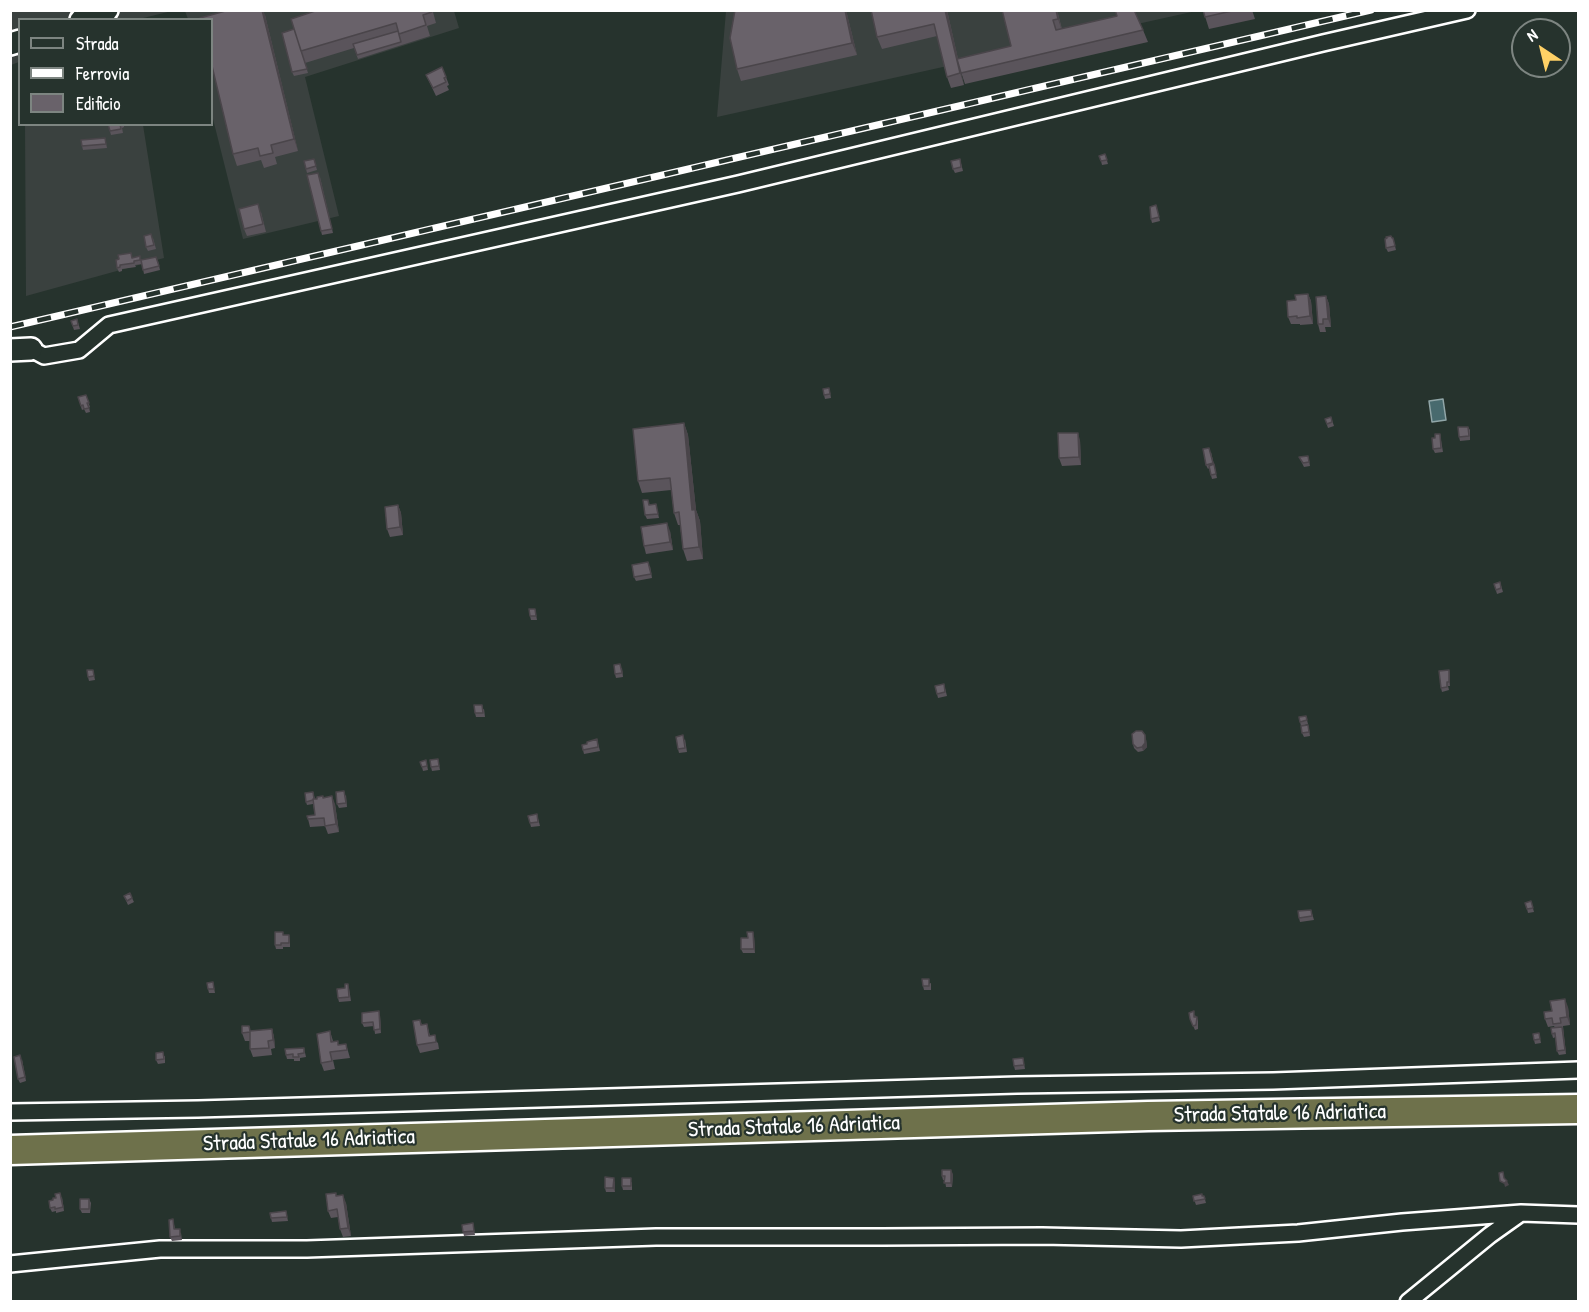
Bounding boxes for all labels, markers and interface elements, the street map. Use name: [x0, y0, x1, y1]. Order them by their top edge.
legend: [18, 18, 213, 126]
north arrow: [1511, 18, 1571, 78]
text: N: [1522, 23, 1542, 46]
text: Strada: [76, 31, 119, 56]
text: Ferrovia: [76, 61, 129, 86]
text: Edificio: [76, 91, 120, 116]
street label: Strada Statale 16 Adriatica: [1174, 1099, 1386, 1129]
street label: Strada Statale 16 Adriatica: [688, 1110, 900, 1144]
street label: Strada Statale 16 Adriatica: [203, 1124, 415, 1158]

